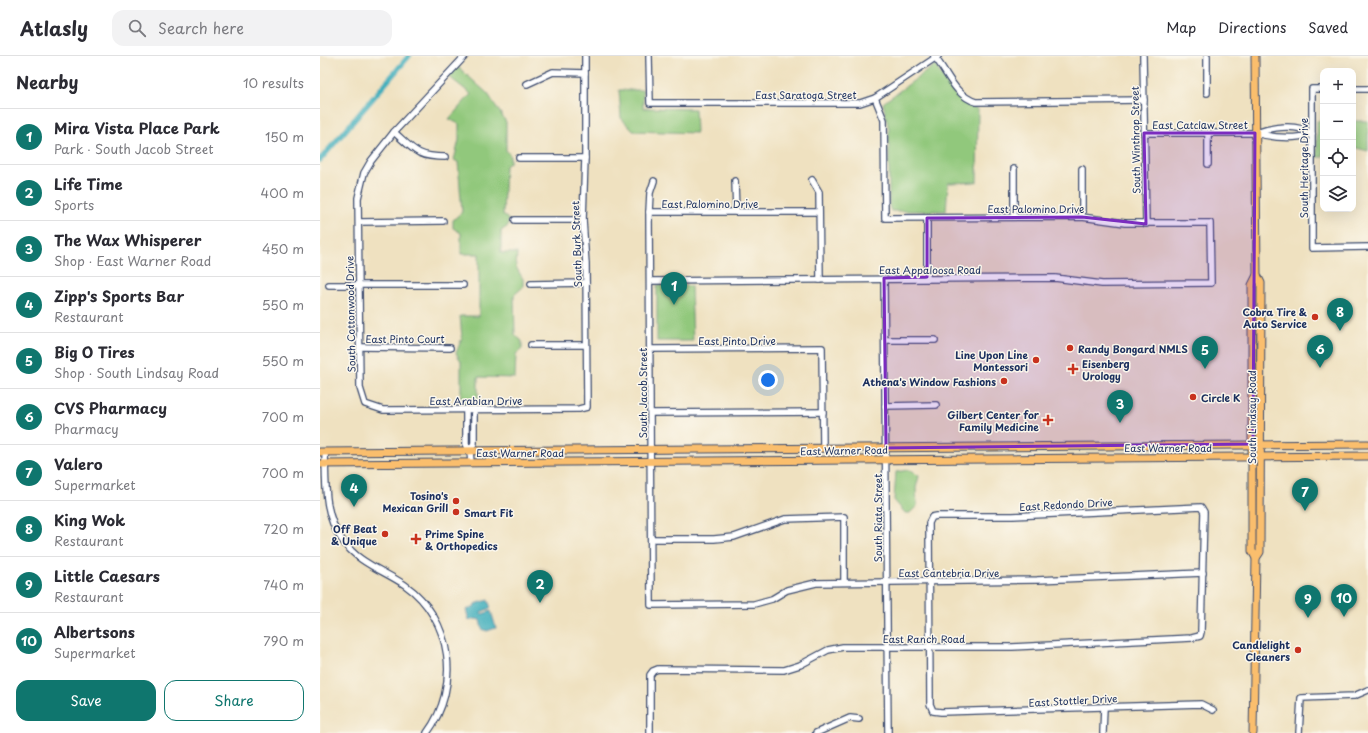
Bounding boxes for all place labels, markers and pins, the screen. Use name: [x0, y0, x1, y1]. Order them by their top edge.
pin: 1: [661, 272, 687, 305]
pin: 8: [1327, 298, 1353, 331]
place label: Cobra Tire & Auto Service: [1242, 304, 1308, 331]
marker: Cobra Tire & Auto Service: [1310, 312, 1320, 322]
pin: 6: [1307, 335, 1333, 368]
pin: 5: [1192, 336, 1218, 369]
place label: Randy Bongard NMLS: [1078, 341, 1188, 357]
marker: Randy Bongard NMLS: [1065, 343, 1075, 353]
place label: Line Upon Line Montessori: [955, 347, 1029, 374]
marker: Line Upon Line Montessori: [1031, 355, 1041, 365]
place label: Eisenberg Urology: [1082, 356, 1130, 384]
marker: Eisenberg Urology: [1067, 363, 1079, 375]
place label: Athena's Window Fashions: [861, 374, 996, 389]
marker: Athena's Window Fashions: [999, 376, 1009, 386]
pin: 3: [1107, 390, 1133, 423]
place label: Circle K: [1201, 390, 1241, 405]
marker: Circle K: [1188, 392, 1198, 402]
place label: Gilbert Center for Family Medicine: [947, 407, 1040, 434]
marker: Gilbert Center for Family Medicine: [1042, 414, 1054, 426]
pin: 4: [341, 474, 367, 507]
pin: 7: [1292, 478, 1318, 511]
place label: Tosino's Mexican Grill: [383, 488, 448, 515]
marker: Tosino's Mexican Grill: [451, 496, 461, 506]
place label: Smart Fit: [464, 505, 513, 520]
marker: Smart Fit: [451, 507, 461, 517]
place label: Off Beat & Unique: [331, 521, 378, 548]
place label: Prime Spine & Orthopedics: [425, 526, 498, 553]
marker: Off Beat & Unique: [380, 529, 390, 539]
marker: Prime Spine & Orthopedics: [410, 533, 422, 545]
pin: 2: [527, 570, 553, 603]
pin: 10: [1331, 584, 1357, 617]
pin: 9: [1295, 585, 1321, 618]
place label: Candlelight Cleaners: [1232, 637, 1290, 664]
marker: Candlelight Cleaners: [1293, 645, 1303, 655]

